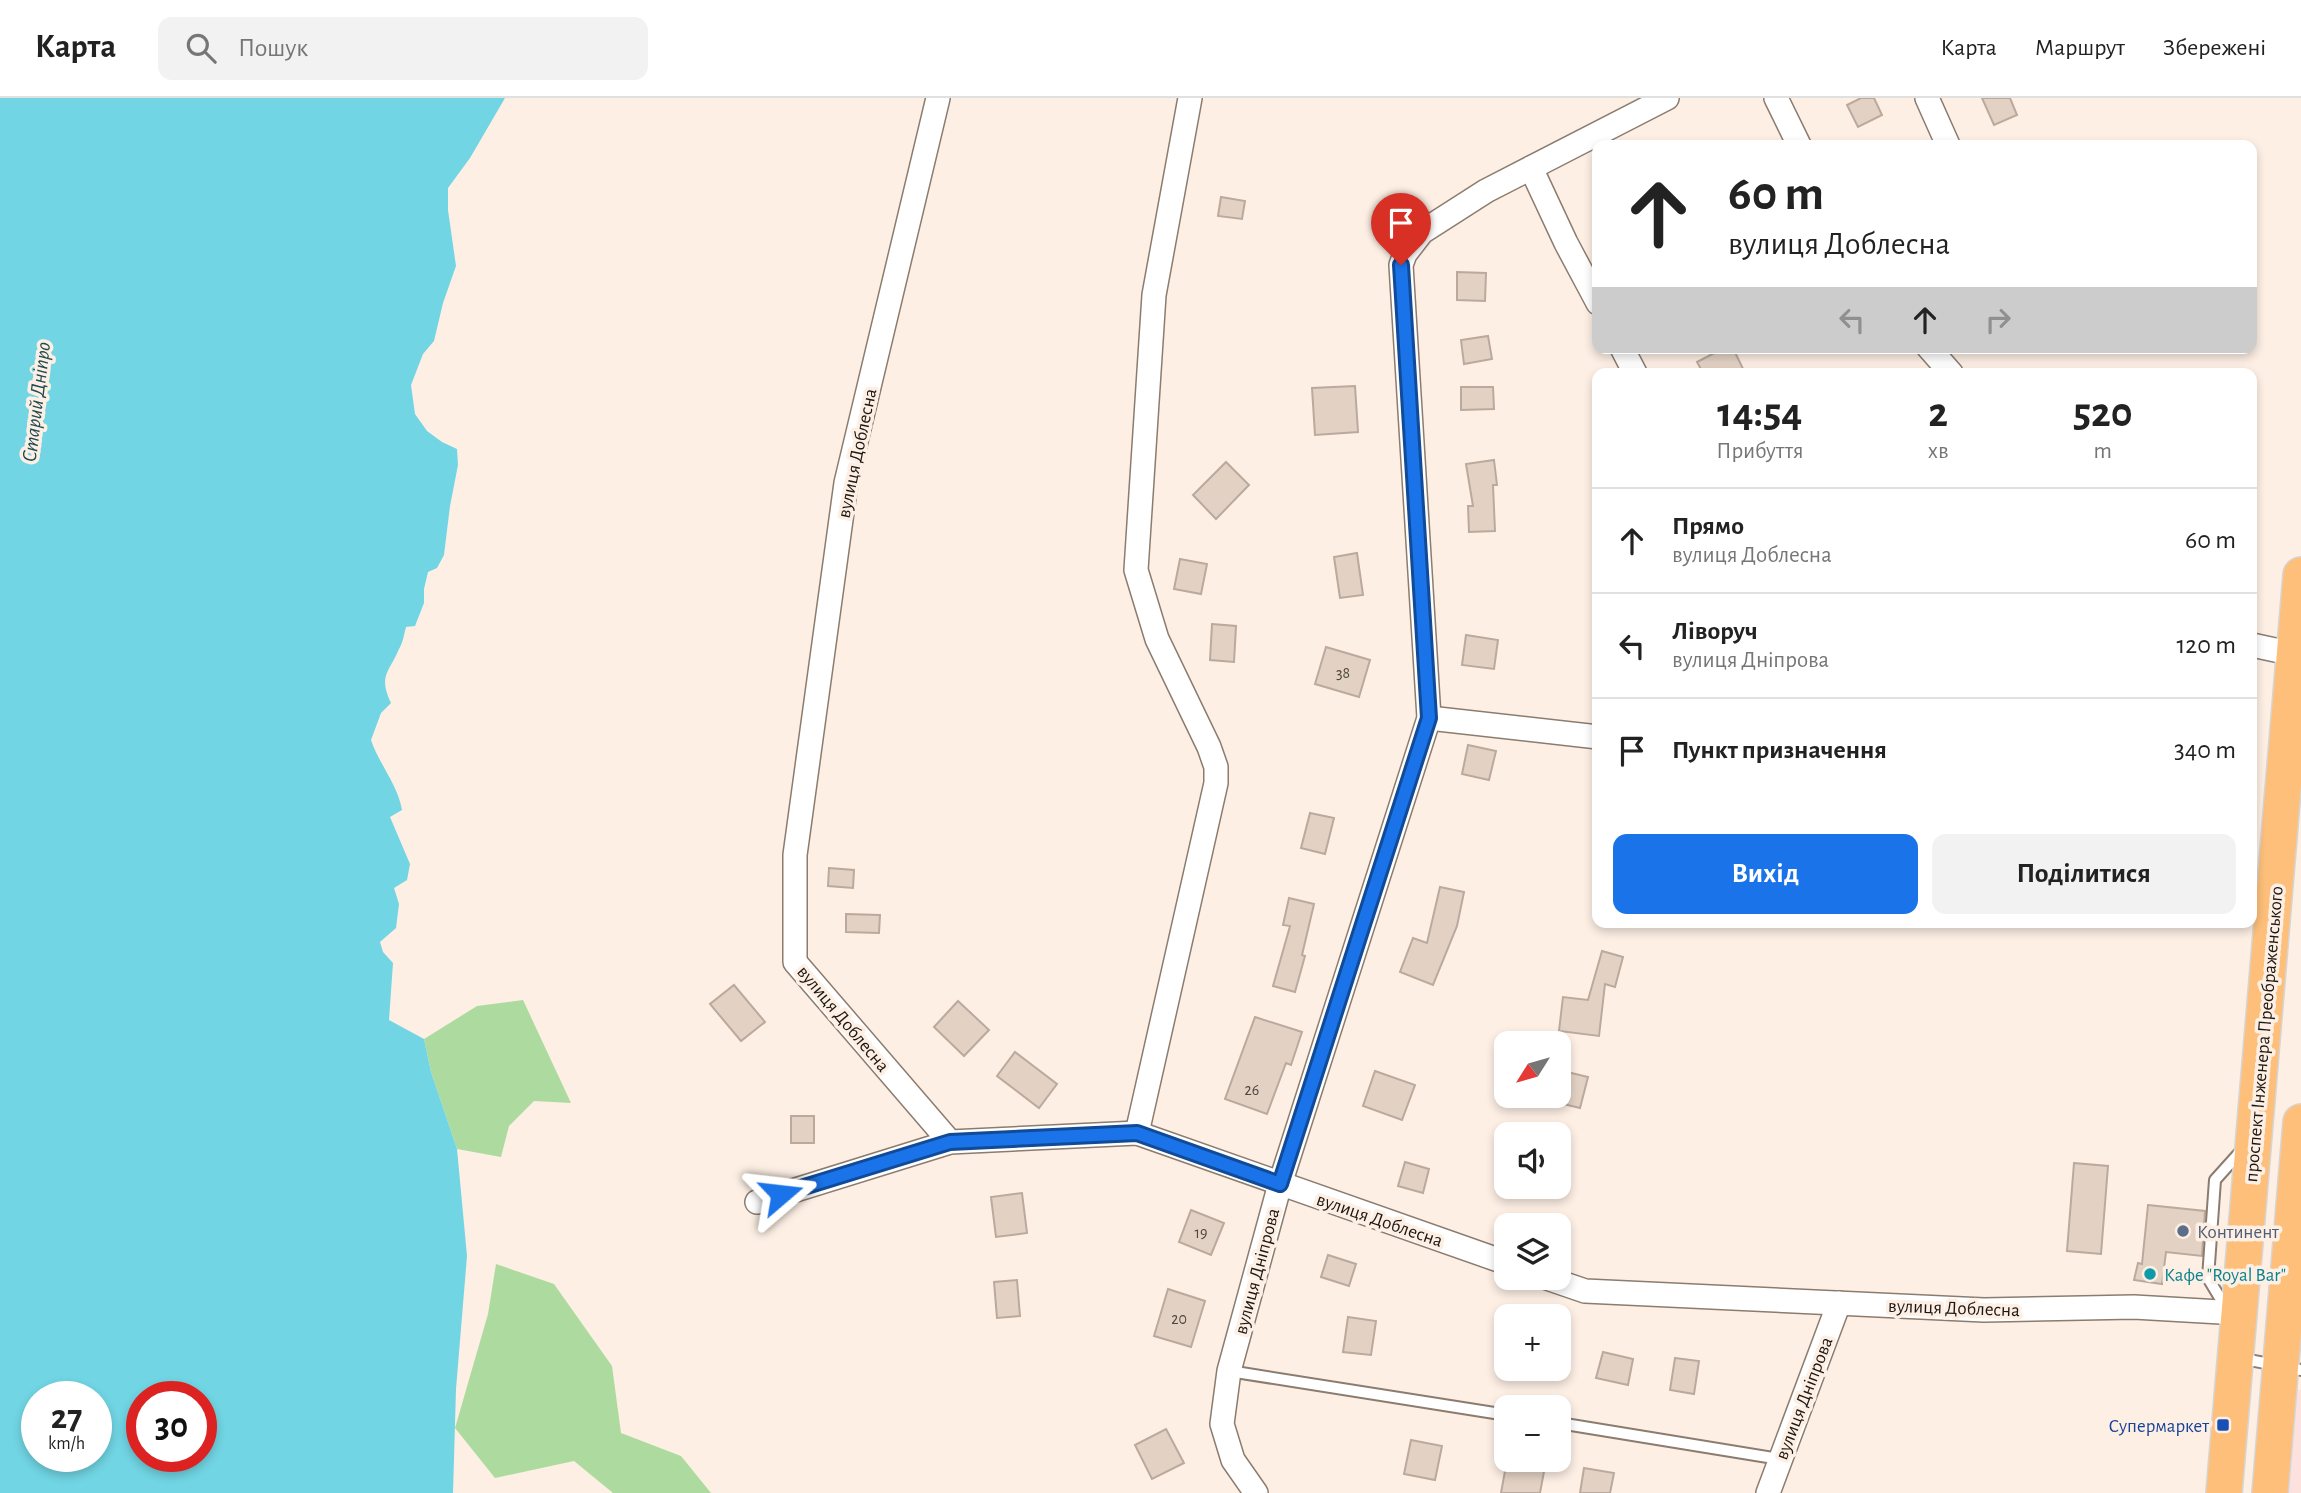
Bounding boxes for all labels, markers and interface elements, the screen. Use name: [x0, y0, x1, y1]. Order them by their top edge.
search box: [158, 17, 648, 80]
icon: search: [182, 29, 220, 67]
text: Карта: [35, 31, 116, 64]
text: Пошук: [238, 35, 308, 61]
text: Карта: [1941, 36, 1997, 60]
text: Маршрут: [2035, 36, 2125, 60]
text: Збережені: [2163, 36, 2266, 60]
icon: ahead: [1613, 168, 1704, 259]
text: 60 m: [1728, 170, 1824, 219]
pin: [1371, 193, 1431, 265]
icon: arrive: [1382, 204, 1420, 242]
text: вулиця Доблесна: [1728, 228, 1950, 260]
icon: left: [1833, 301, 1871, 339]
icon: ahead: [1906, 301, 1944, 339]
icon: right: [1979, 301, 2017, 339]
water label: Старий Дніпро: [19, 341, 55, 463]
street label: вулиця Доблесна: [834, 387, 881, 520]
text: 14:54: [1717, 392, 1802, 434]
text: 2: [1928, 392, 1948, 434]
text: 520: [2073, 392, 2133, 434]
text: Прибуття: [1716, 440, 1803, 463]
text: хв: [1928, 440, 1949, 463]
text: m: [2094, 440, 2112, 463]
text: Прямо: [1672, 513, 1744, 539]
icon: ahead: [1613, 522, 1651, 560]
text: 60 m: [2185, 527, 2236, 553]
text: вулиця Доблесна: [1672, 544, 1832, 567]
text: Ліворуч: [1672, 618, 1758, 644]
icon: left: [1613, 627, 1651, 665]
text: 120 m: [2176, 632, 2236, 658]
text: вулиця Дніпрова: [1672, 649, 1829, 672]
house number: 38: [1336, 665, 1350, 681]
icon: arrive: [1613, 732, 1651, 770]
text: Пункт призначення: [1672, 737, 1887, 763]
text: 340 m: [2174, 737, 2236, 763]
button: Вихід: [1613, 834, 1918, 914]
button: Поділитися: [1932, 834, 2236, 914]
street label: проспект Інженера Преображенського: [2242, 885, 2287, 1183]
street label: вулиця Доблесна: [793, 962, 893, 1076]
north arrow: [1494, 1031, 1572, 1108]
map controls: [1494, 1031, 1571, 1472]
house number: 26: [1245, 1082, 1259, 1098]
button: sound: [1494, 1122, 1571, 1199]
position arrow: [744, 1157, 818, 1231]
street label: вулиця Доблесна: [1314, 1190, 1445, 1251]
street label: вулиця Дніпрова: [1231, 1206, 1283, 1337]
button: layers: [1494, 1213, 1571, 1290]
marker: Континент: [2175, 1223, 2191, 1239]
place label: Континент: [2197, 1223, 2279, 1242]
house number: 19: [1194, 1225, 1208, 1241]
marker: Кафе "Royal Bar": [2142, 1266, 2158, 1282]
place label: Кафе "Royal Bar": [2164, 1266, 2286, 1285]
street label: вулиця Доблесна: [1888, 1297, 2021, 1320]
button: +: [1494, 1304, 1571, 1381]
house number: 20: [1171, 1311, 1187, 1327]
street label: вулиця Дніпрова: [1772, 1334, 1837, 1463]
speed limit sign: 30: [126, 1381, 217, 1472]
button: −: [1494, 1395, 1571, 1472]
text: 27: [51, 1400, 82, 1435]
place label: Супермаркет: [2108, 1417, 2209, 1436]
marker: Супермаркет: [2215, 1417, 2231, 1433]
text: km/h: [48, 1435, 85, 1453]

